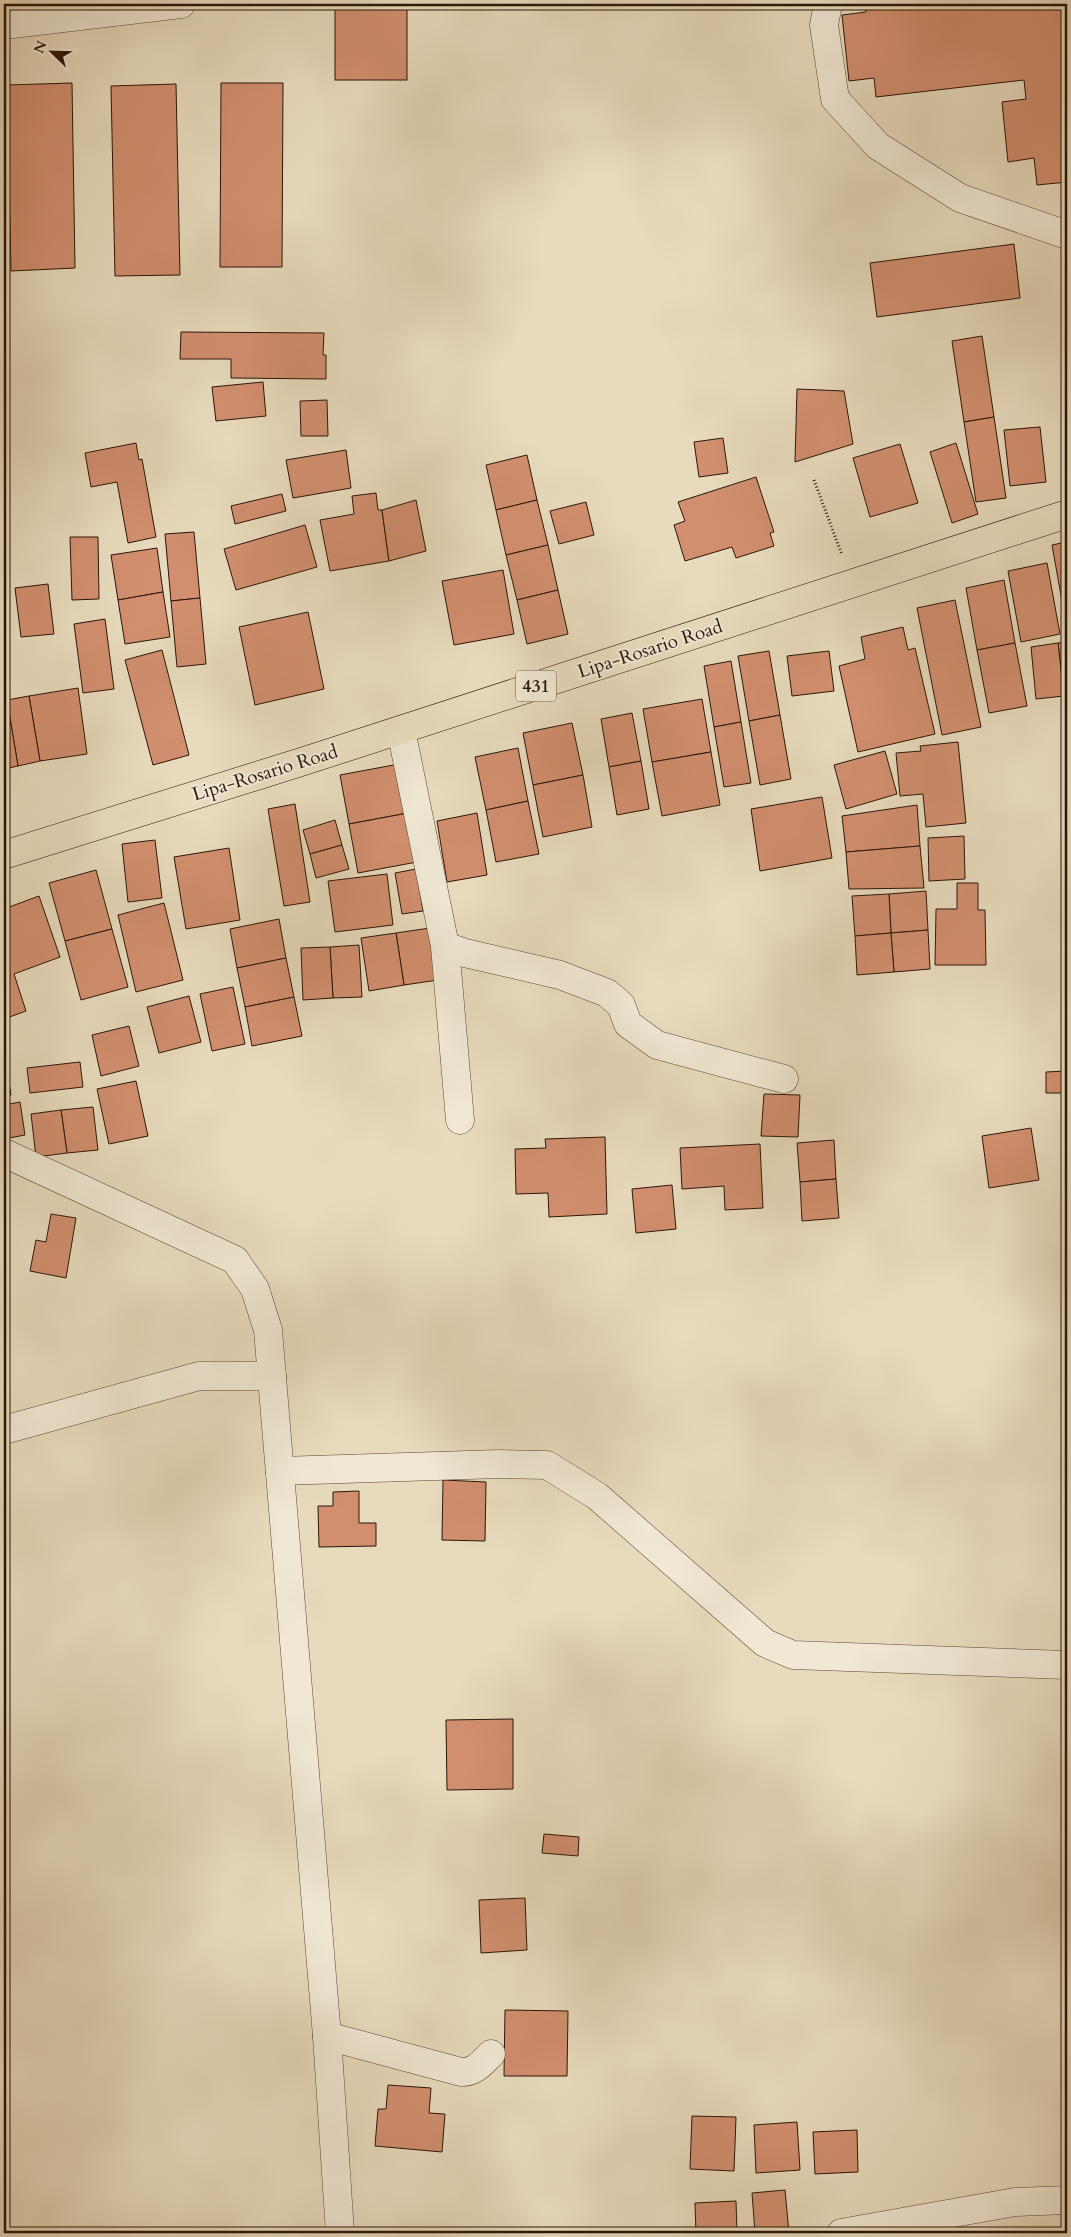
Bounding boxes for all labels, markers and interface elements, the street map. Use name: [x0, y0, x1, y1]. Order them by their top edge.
north arrow: [28, 28, 78, 78]
text: N: [29, 38, 52, 56]
street label: Lipa-Rosario Road: [574, 613, 726, 685]
road number: 431: [516, 670, 556, 701]
street label: Lipa-Rosario Road: [189, 738, 341, 808]

